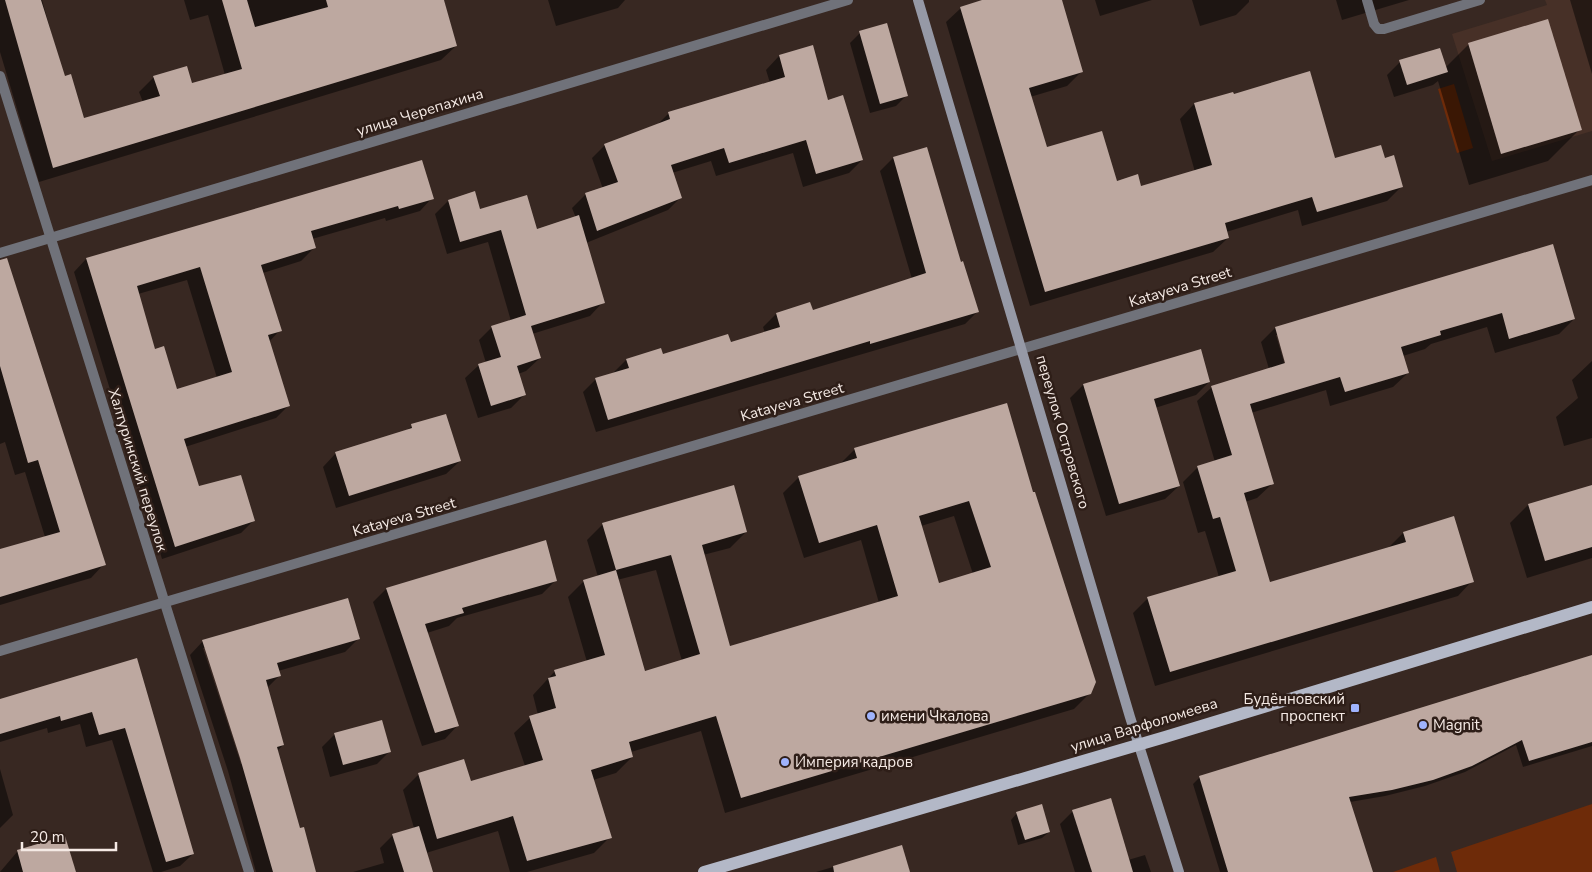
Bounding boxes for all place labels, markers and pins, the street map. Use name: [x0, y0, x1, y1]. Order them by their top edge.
place label: Будённовский проспект: [1244, 689, 1345, 726]
marker: Будённовский проспект: [1349, 702, 1361, 714]
place label: имени Чкалова: [881, 706, 989, 726]
marker: имени Чкалова: [865, 710, 877, 722]
place label: Magnit: [1433, 715, 1481, 735]
marker: Magnit: [1417, 719, 1429, 731]
place label: Империя кадров: [795, 752, 913, 772]
marker: Империя кадров: [779, 756, 791, 768]

